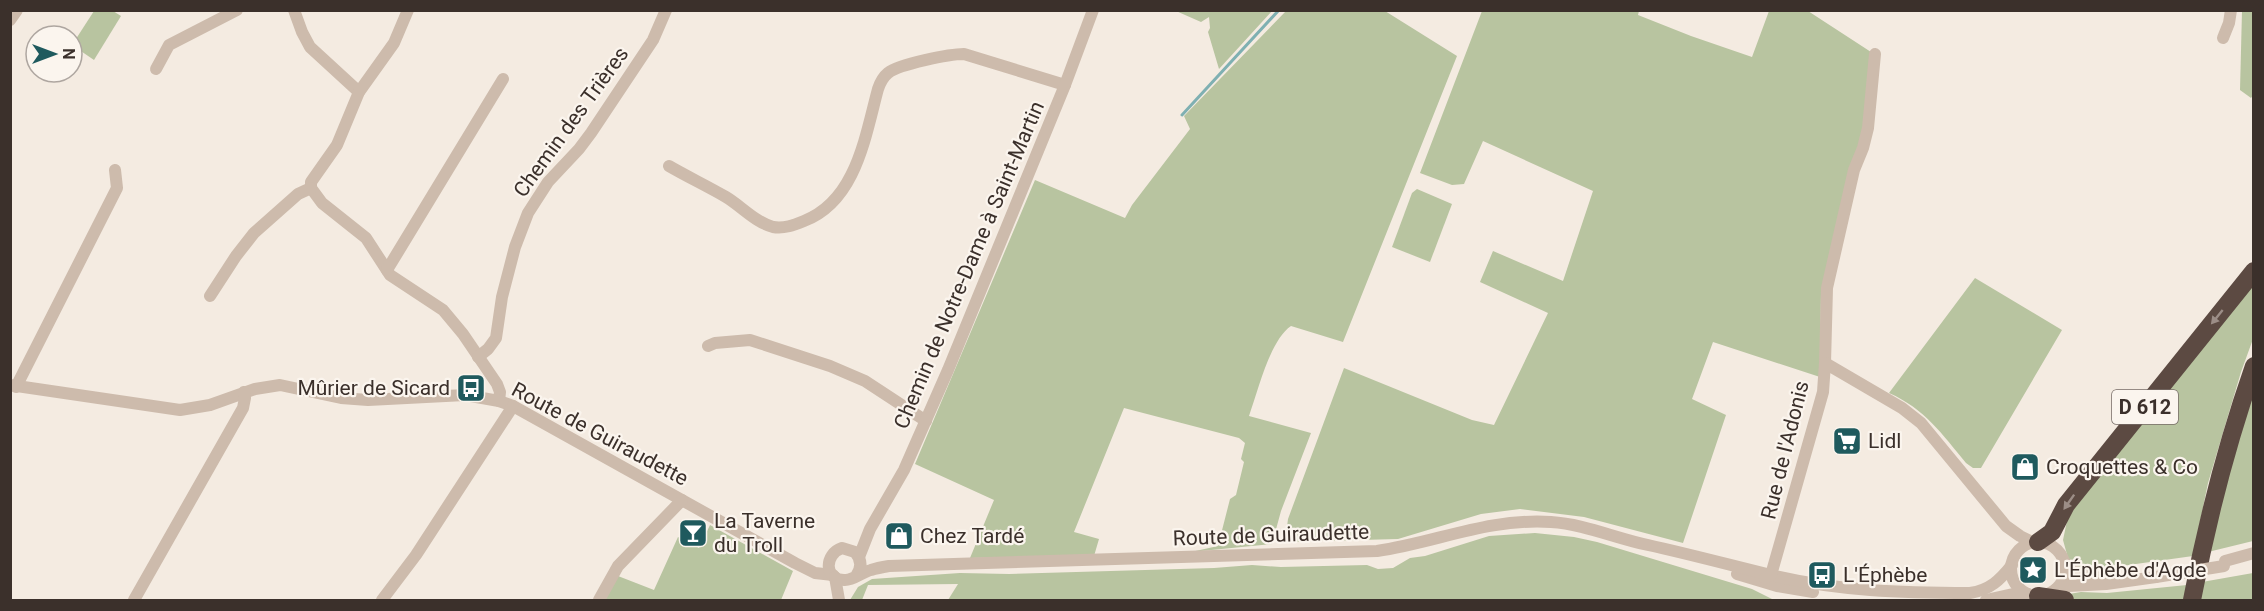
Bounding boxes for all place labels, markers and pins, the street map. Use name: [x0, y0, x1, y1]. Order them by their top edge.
bus stop icon: Mûrier de Sicard: [455, 372, 487, 404]
place label: Mûrier de Sicard: [297, 376, 450, 400]
supermarket icon: Lidl: [1831, 425, 1863, 457]
place label: Lidl: [1868, 429, 1901, 453]
shop icon: Croquettes & Co: [2009, 451, 2041, 483]
place label: Croquettes & Co: [2046, 455, 2198, 479]
place label: La Taverne du Troll: [714, 509, 815, 557]
bar icon: La Taverne du Troll: [677, 517, 709, 549]
shop icon: Chez Tardé: [883, 520, 915, 552]
place label: Chez Tardé: [920, 524, 1024, 548]
place icon: L'Éphèbe d'Agde: [2017, 554, 2049, 586]
place label: L'Éphèbe d'Agde: [2054, 558, 2206, 582]
bus stop icon: L'Éphèbe: [1806, 559, 1838, 591]
place label: L'Éphèbe: [1843, 563, 1927, 587]

